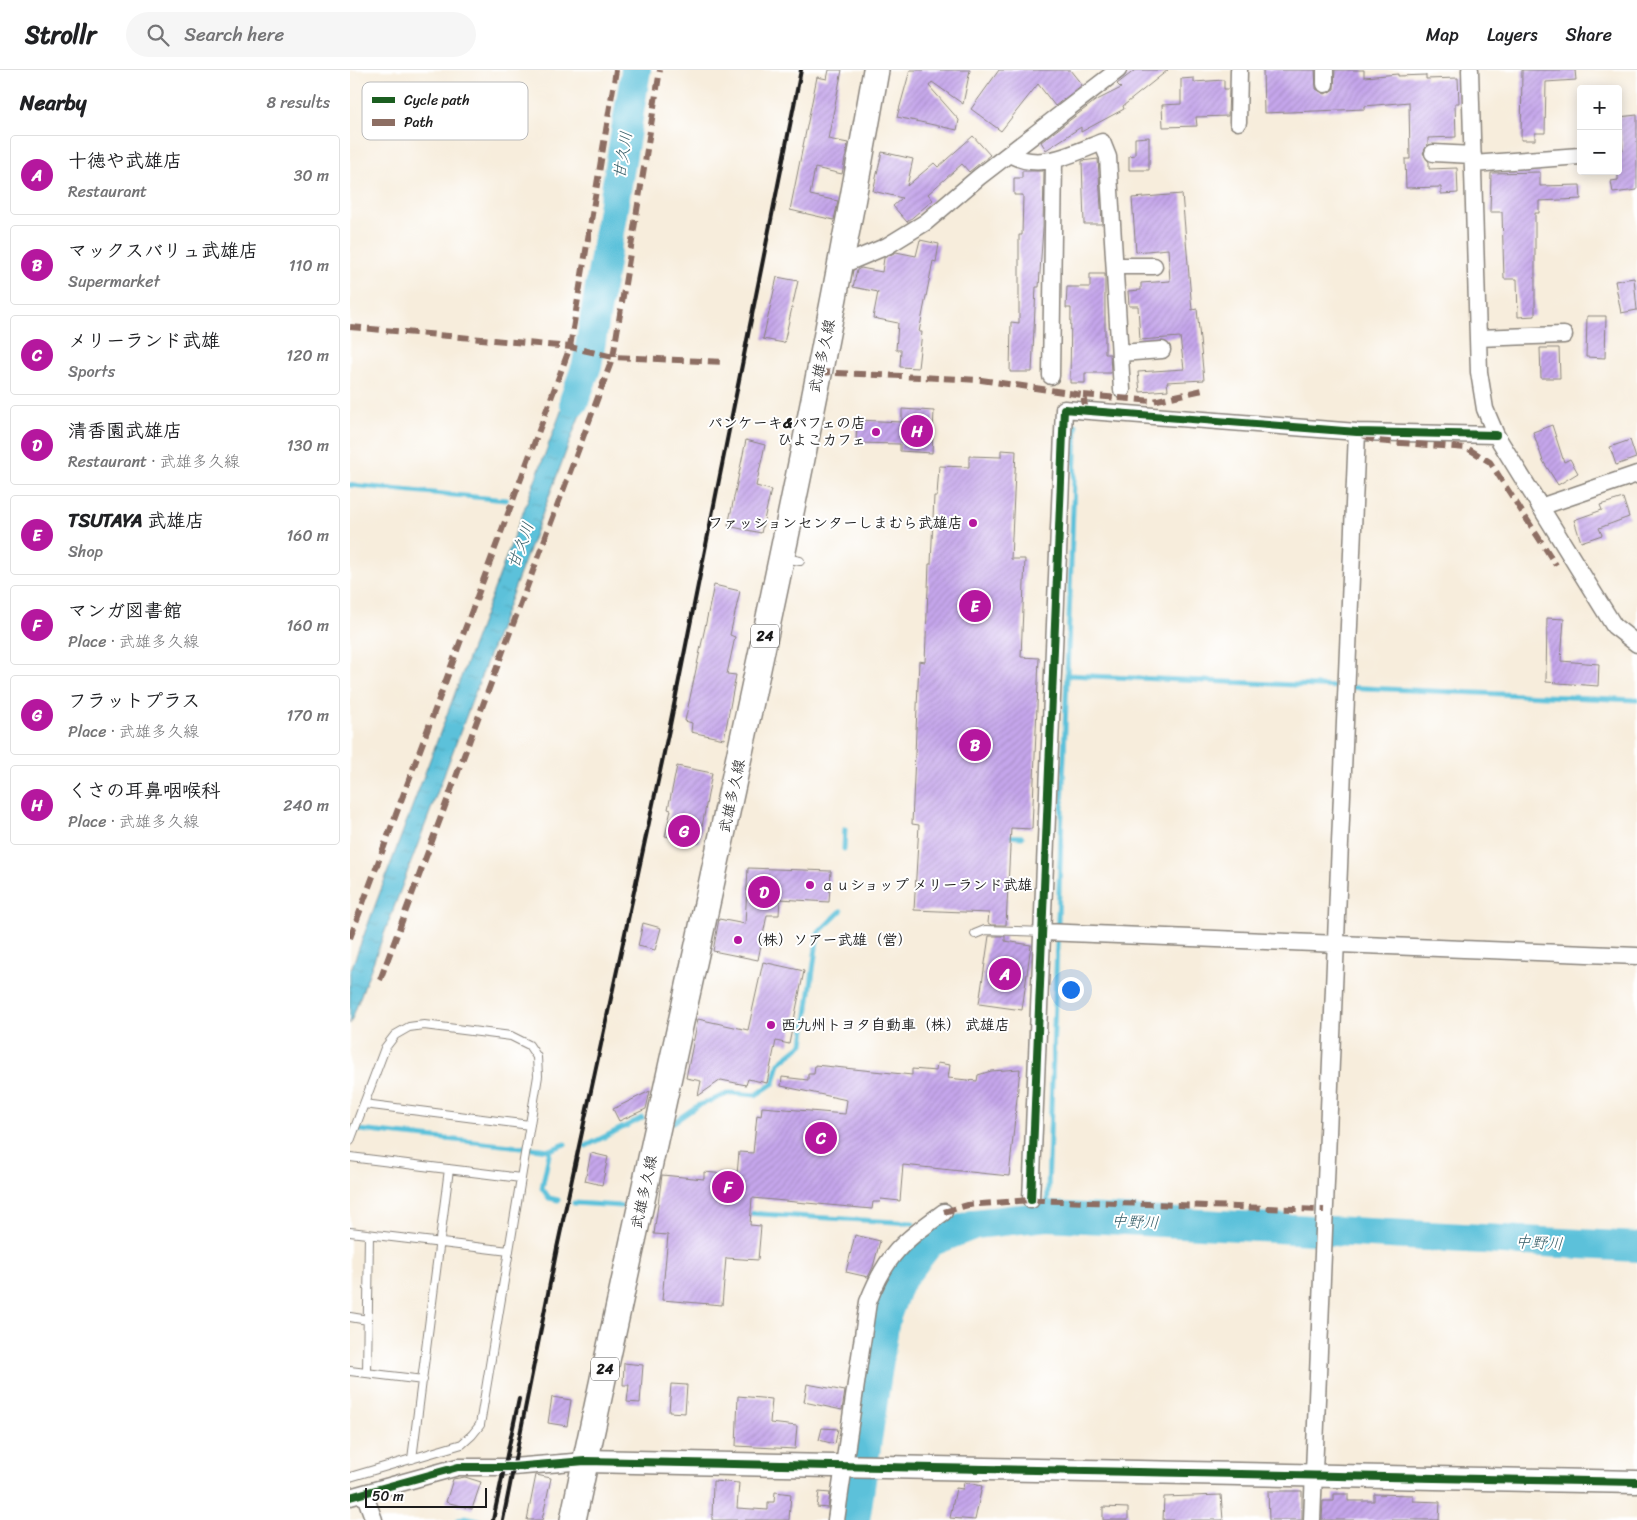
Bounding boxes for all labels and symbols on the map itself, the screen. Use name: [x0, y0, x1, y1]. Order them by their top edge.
legend: [362, 82, 528, 140]
text: Cycle path: [404, 88, 470, 113]
text: Path: [404, 110, 433, 135]
water label: 甘久川: [604, 129, 641, 181]
street label: 武雄多久線: [801, 317, 843, 395]
place label: パンケーキ&パフェの店 ひよこカフェ: [708, 410, 866, 453]
pin: H: [901, 412, 933, 450]
marker: パンケーキ&パフェの店 ひよこカフェ: [870, 426, 882, 438]
place label: ファッションセンターしまむら武雄店: [708, 510, 963, 536]
marker: ファッションセンターしまむら武雄店: [967, 517, 979, 529]
water label: 甘久川: [499, 518, 542, 573]
pin: E: [959, 587, 991, 625]
road number: 24: [751, 624, 779, 648]
pin: B: [959, 726, 991, 764]
street label: 武雄多久線: [711, 757, 753, 835]
pin: G: [668, 812, 700, 850]
place label: ａｕショップ メリーランド武雄: [820, 872, 1033, 898]
pin: D: [748, 873, 780, 911]
marker: ａｕショップ メリーランド武雄: [804, 879, 816, 891]
place label: （株）ソアー武雄（営）: [748, 927, 912, 953]
marker: （株）ソアー武雄（営）: [732, 934, 744, 946]
pin: A: [989, 955, 1021, 993]
your location: [1058, 977, 1084, 1003]
place label: 西九州トヨタ自動車（株） 武雄店: [781, 1012, 1010, 1038]
marker: 西九州トヨタ自動車（株） 武雄店: [765, 1019, 777, 1031]
pin: C: [805, 1119, 837, 1157]
street label: 武雄多久線: [623, 1153, 665, 1231]
pin: F: [712, 1168, 744, 1206]
water label: 中野川: [1110, 1206, 1160, 1237]
water label: 中野川: [1514, 1227, 1564, 1258]
road number: 24: [591, 1358, 619, 1380]
scale bar: [365, 1485, 488, 1508]

